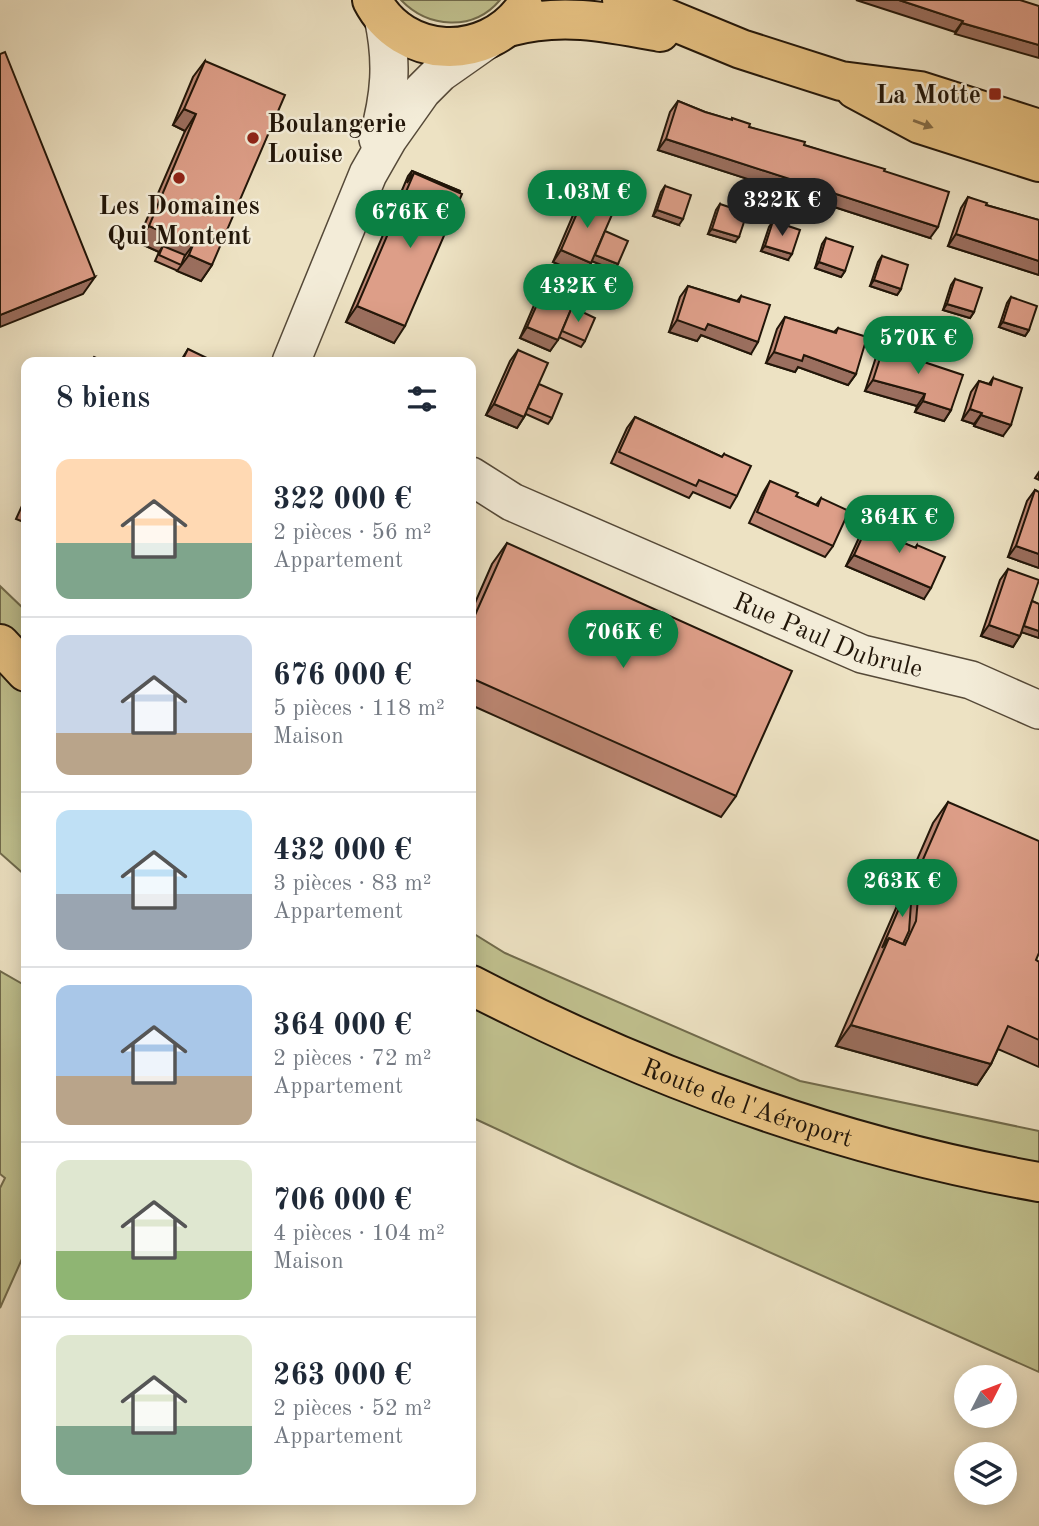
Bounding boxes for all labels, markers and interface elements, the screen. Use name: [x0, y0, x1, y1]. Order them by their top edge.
place label: La Motte: [876, 83, 981, 109]
marker: La Motte: [987, 86, 1003, 102]
place label: Boulangerie Louise: [267, 112, 406, 168]
one-way arrow: [912, 119, 933, 130]
marker: Boulangerie Louise: [245, 130, 261, 146]
marker: Les Domaines Qui Montent: [171, 170, 187, 186]
pin: 1.03M €: [522, 170, 652, 230]
pin: 322K €: [725, 178, 839, 238]
text: 1.03M €: [544, 181, 630, 204]
text: 322K €: [743, 189, 821, 212]
pin: 676K €: [353, 190, 467, 250]
place label: Les Domaines Qui Montent: [98, 194, 260, 250]
text: 676K €: [371, 201, 449, 224]
pin: 432K €: [521, 264, 635, 324]
text: 432K €: [539, 275, 617, 298]
pin: 570K €: [861, 316, 975, 376]
text: 570K €: [879, 327, 957, 350]
icon: filters: [403, 380, 441, 418]
text: 8 biens: [56, 384, 150, 414]
text: 322 000 €: [273, 485, 412, 515]
icon: home: [112, 487, 196, 571]
pin: 364K €: [842, 496, 956, 555]
text: 364K €: [860, 506, 938, 529]
text: 2 pièces · 56 m²: [273, 521, 432, 544]
text: Appartement: [273, 549, 403, 572]
street label: Rue Paul Dubrule: [729, 589, 925, 683]
pin: 706K €: [566, 610, 680, 670]
text: 706K €: [584, 621, 662, 644]
text: 676 000 €: [273, 661, 412, 691]
icon: home: [112, 663, 196, 747]
text: 5 pièces · 118 m²: [273, 697, 445, 720]
text: Maison: [273, 725, 344, 748]
text: 432 000 €: [273, 836, 412, 866]
icon: home: [112, 838, 196, 922]
pin: 263K €: [845, 860, 959, 919]
text: 263K €: [863, 870, 941, 893]
text: 3 pièces · 83 m²: [273, 872, 432, 895]
text: Appartement: [273, 900, 403, 923]
text: 364 000 €: [273, 1011, 412, 1041]
icon: home: [112, 1013, 196, 1097]
text: 2 pièces · 72 m²: [273, 1047, 432, 1070]
street label: Route de l'Aéroport: [638, 1055, 855, 1153]
text: Appartement: [273, 1075, 403, 1098]
text: 706 000 €: [273, 1186, 412, 1216]
icon: home: [112, 1188, 196, 1272]
text: 4 pièces · 104 m²: [273, 1222, 445, 1245]
text: Maison: [273, 1250, 344, 1273]
text: 263 000 €: [273, 1361, 412, 1391]
icon: home: [112, 1363, 196, 1447]
north arrow: [954, 1365, 1017, 1428]
map controls: [954, 1365, 1017, 1505]
text: 2 pièces · 52 m²: [273, 1397, 432, 1420]
text: Appartement: [273, 1425, 403, 1448]
button: layers: [954, 1442, 1017, 1505]

